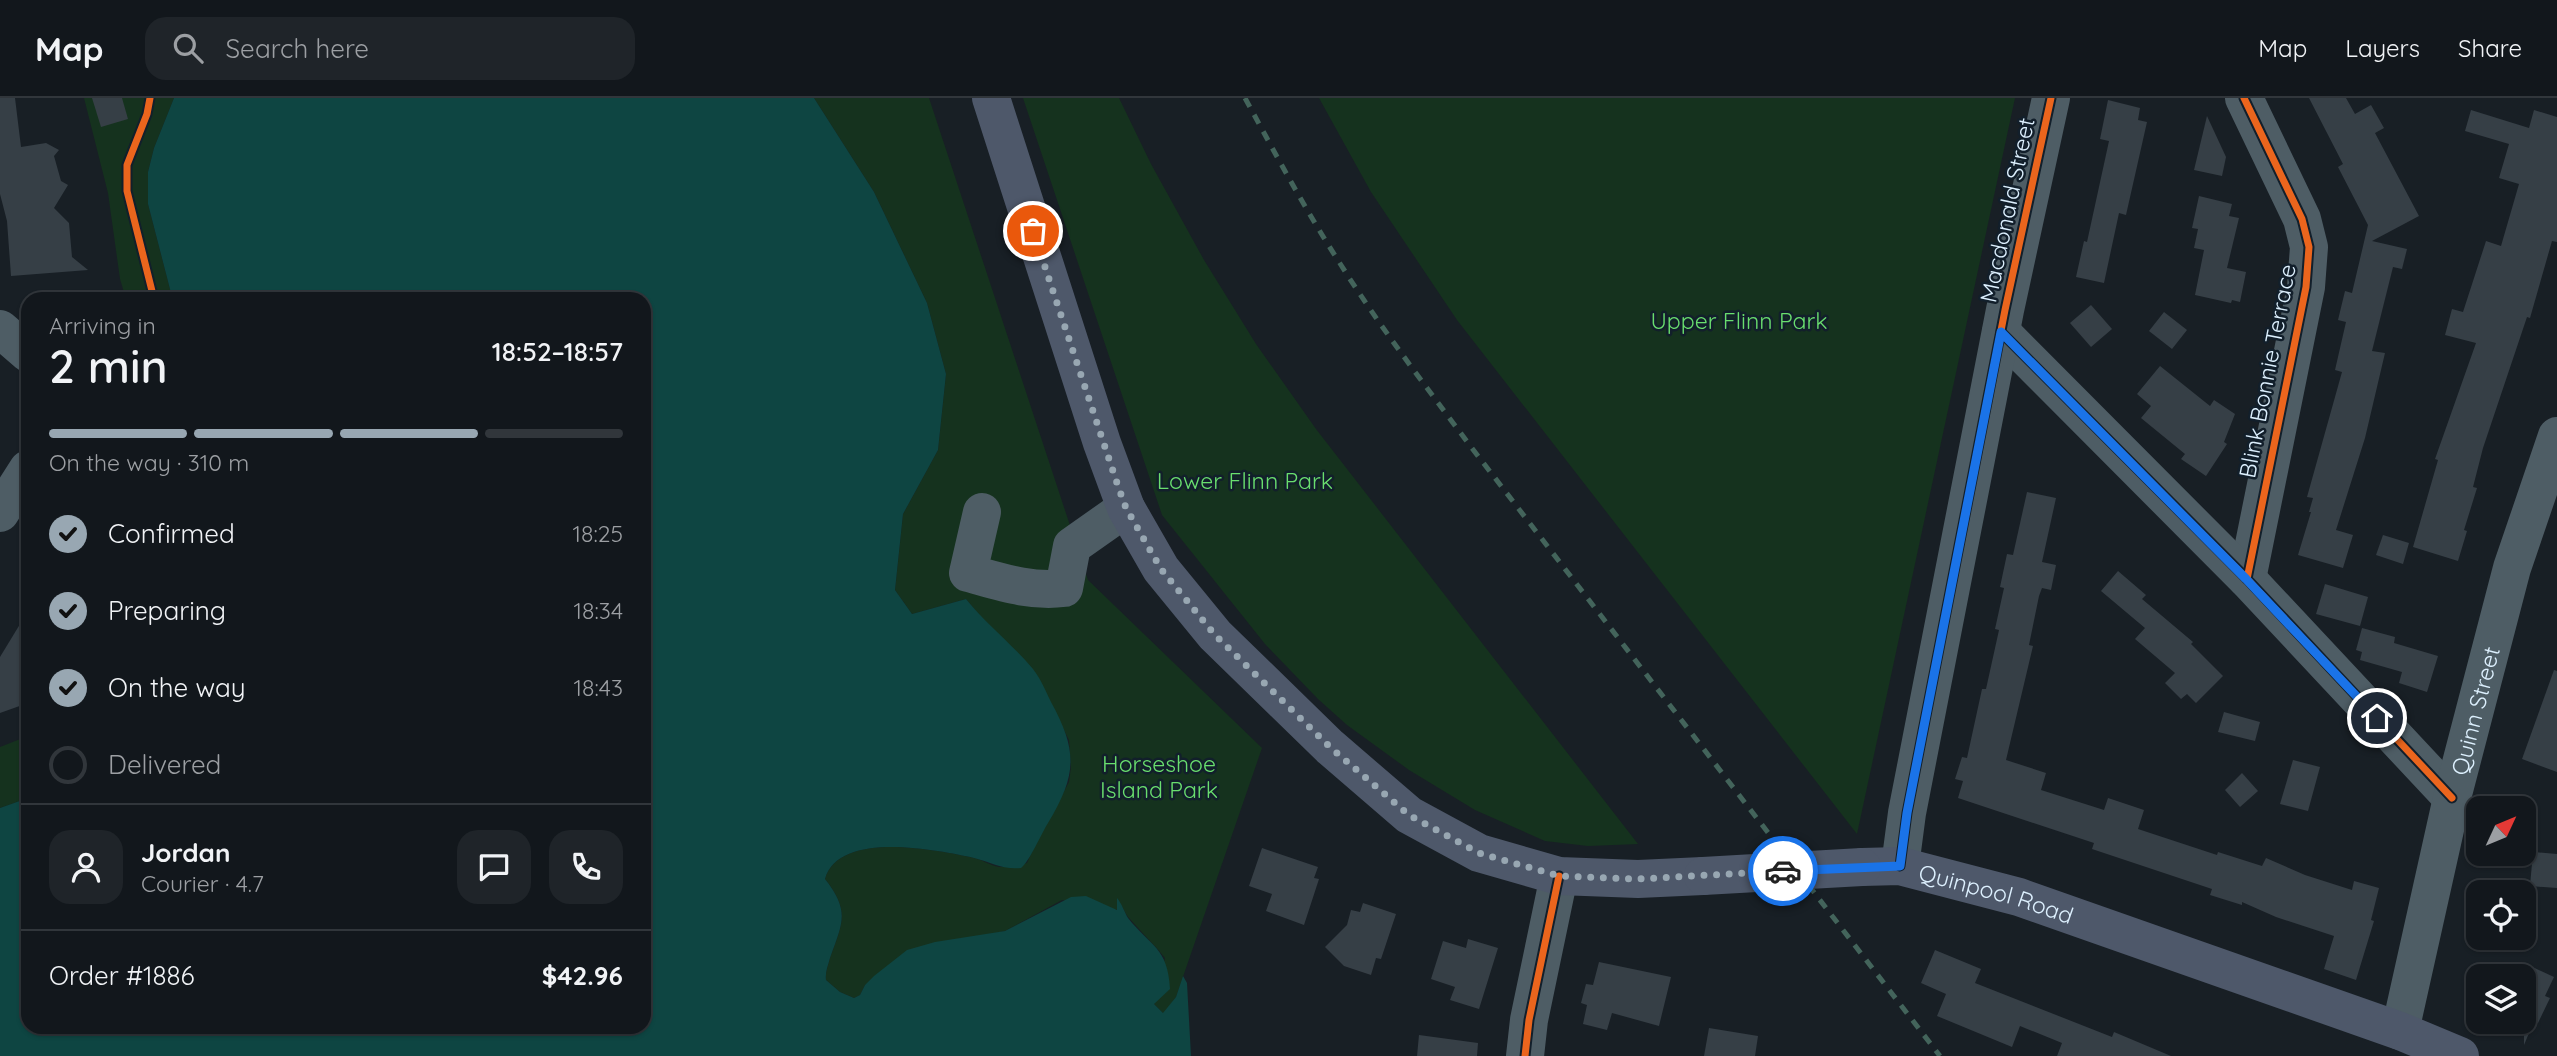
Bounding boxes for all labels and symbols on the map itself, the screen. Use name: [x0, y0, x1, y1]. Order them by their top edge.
street label: Macdonald Street: [1973, 115, 2041, 305]
pin: [1003, 201, 1063, 261]
street label: Blink Bonnie Terrace: [2232, 262, 2302, 480]
park label: Upper Flinn Park: [1650, 306, 1828, 335]
park label: Lower Flinn Park: [1157, 466, 1333, 495]
street label: Quinn Street: [2444, 643, 2505, 778]
pin: [2347, 688, 2407, 748]
park label: Horseshoe Island Park: [1100, 749, 1218, 804]
north arrow: [2466, 796, 2536, 866]
courier: [1748, 836, 1818, 906]
street label: Quinpool Road: [1916, 857, 2077, 930]

